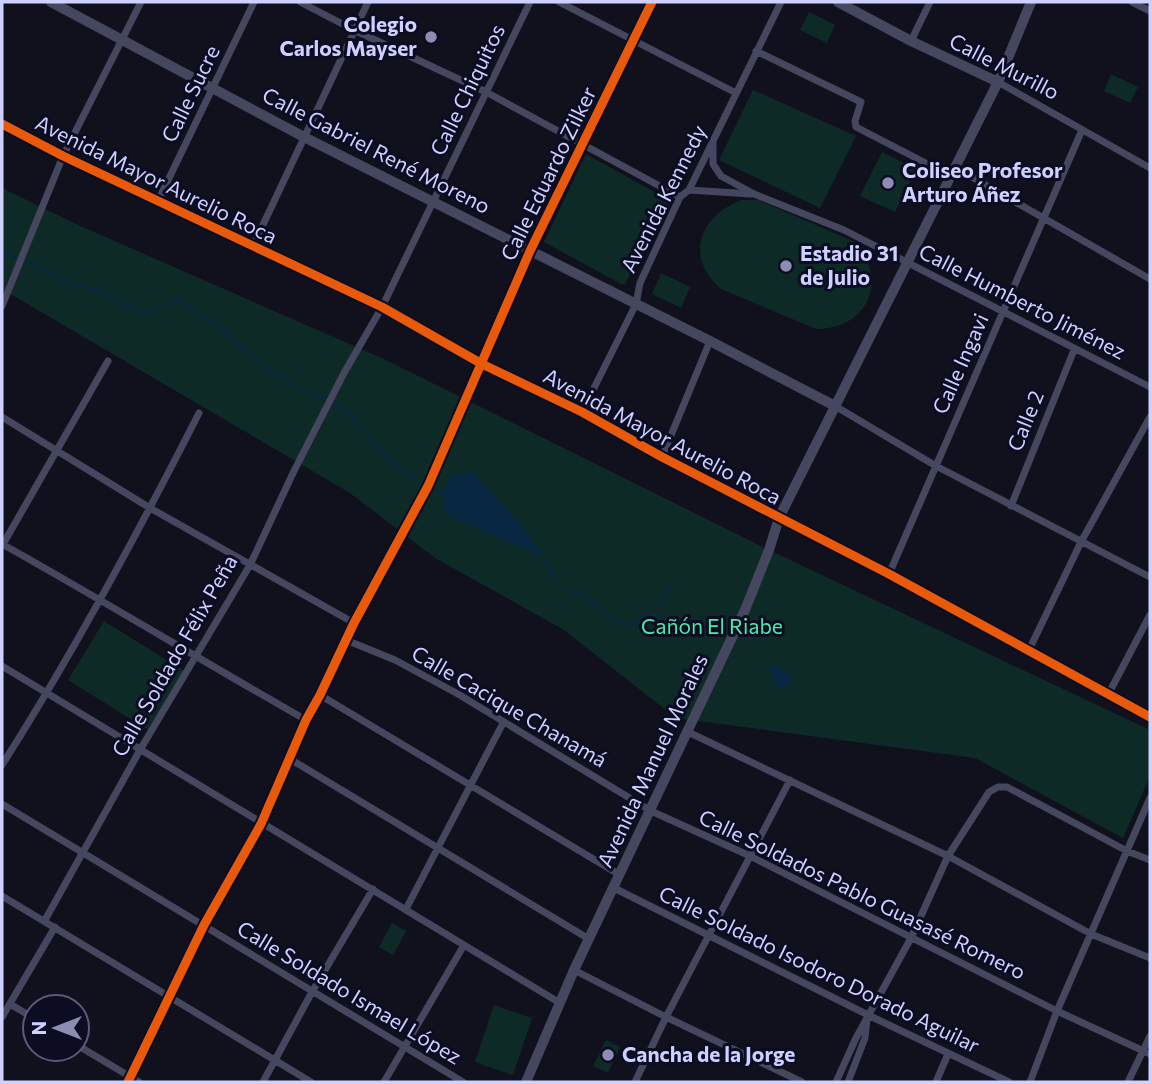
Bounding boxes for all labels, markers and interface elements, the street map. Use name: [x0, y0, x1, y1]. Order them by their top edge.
place label: Colegio Carlos Mayser: [279, 11, 417, 60]
street label: Calle Chiquitos: [424, 20, 509, 159]
street label: Calle Murillo: [946, 27, 1064, 104]
marker: Colegio Carlos Mayser: [423, 29, 439, 45]
street label: Calle Sucre: [155, 41, 224, 146]
street label: Calle Gabriel René Moreno: [259, 81, 495, 218]
street label: Calle Eduardo Zilker: [495, 82, 601, 264]
street label: Avenida Mayor Aurelio Roca: [32, 109, 281, 248]
street label: Avenida Kennedy: [615, 120, 711, 276]
place label: Coliseo Profesor Arturo Áñez: [902, 157, 1063, 206]
marker: Coliseo Profesor Arturo Áñez: [880, 175, 896, 191]
street label: Calle Humberto Jiménez: [915, 238, 1130, 364]
place label: Estadio 31 de Julio: [800, 240, 898, 289]
marker: Estadio 31 de Julio: [778, 258, 794, 274]
street label: Calle Ingavi: [926, 309, 993, 417]
street label: Avenida Mayor Aurelio Roca: [540, 362, 786, 509]
street label: Calle 2: [1001, 387, 1048, 454]
street label: Calle Soldado Félix Peña: [106, 550, 242, 761]
park label: Cañón El Riabe: [641, 613, 783, 638]
street label: Calle Cacique Chanamá: [408, 640, 612, 772]
street label: Avenida Manuel Morales: [591, 650, 712, 871]
street label: Calle Soldados Pablo Guasasé Romero: [695, 803, 1030, 984]
street label: Calle Soldado Isodoro Dorado Aguilar: [655, 880, 984, 1057]
street label: Calle Soldado Ismael López: [233, 915, 466, 1069]
north arrow: [21, 993, 91, 1063]
text: N: [27, 1021, 50, 1035]
place label: Cancha de la Jorge: [622, 1041, 795, 1066]
marker: Cancha de la Jorge: [600, 1047, 616, 1063]

